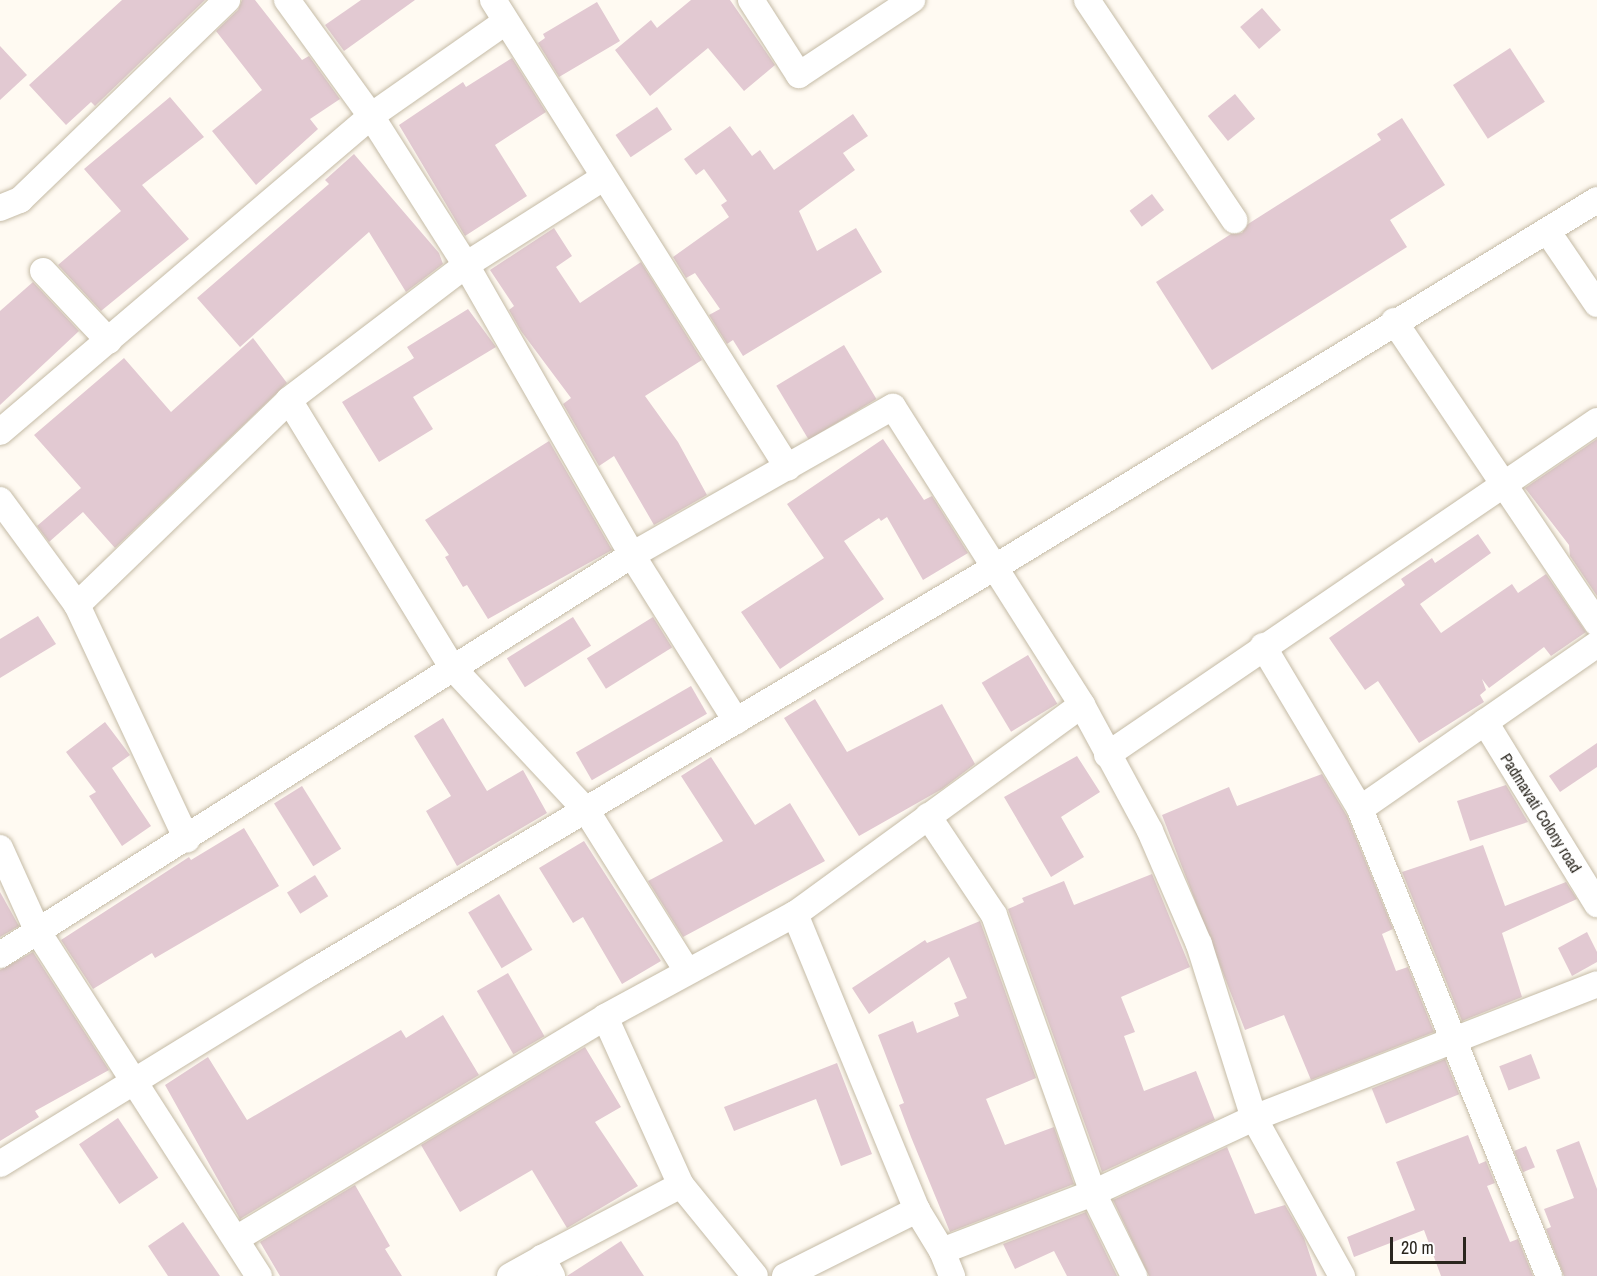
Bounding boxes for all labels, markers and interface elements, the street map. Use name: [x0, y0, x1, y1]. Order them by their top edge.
street label: Padmavati Colony road: [1497, 750, 1585, 876]
scale bar: [1393, 1225, 1470, 1263]
text: 20 m: [1401, 1235, 1434, 1260]

